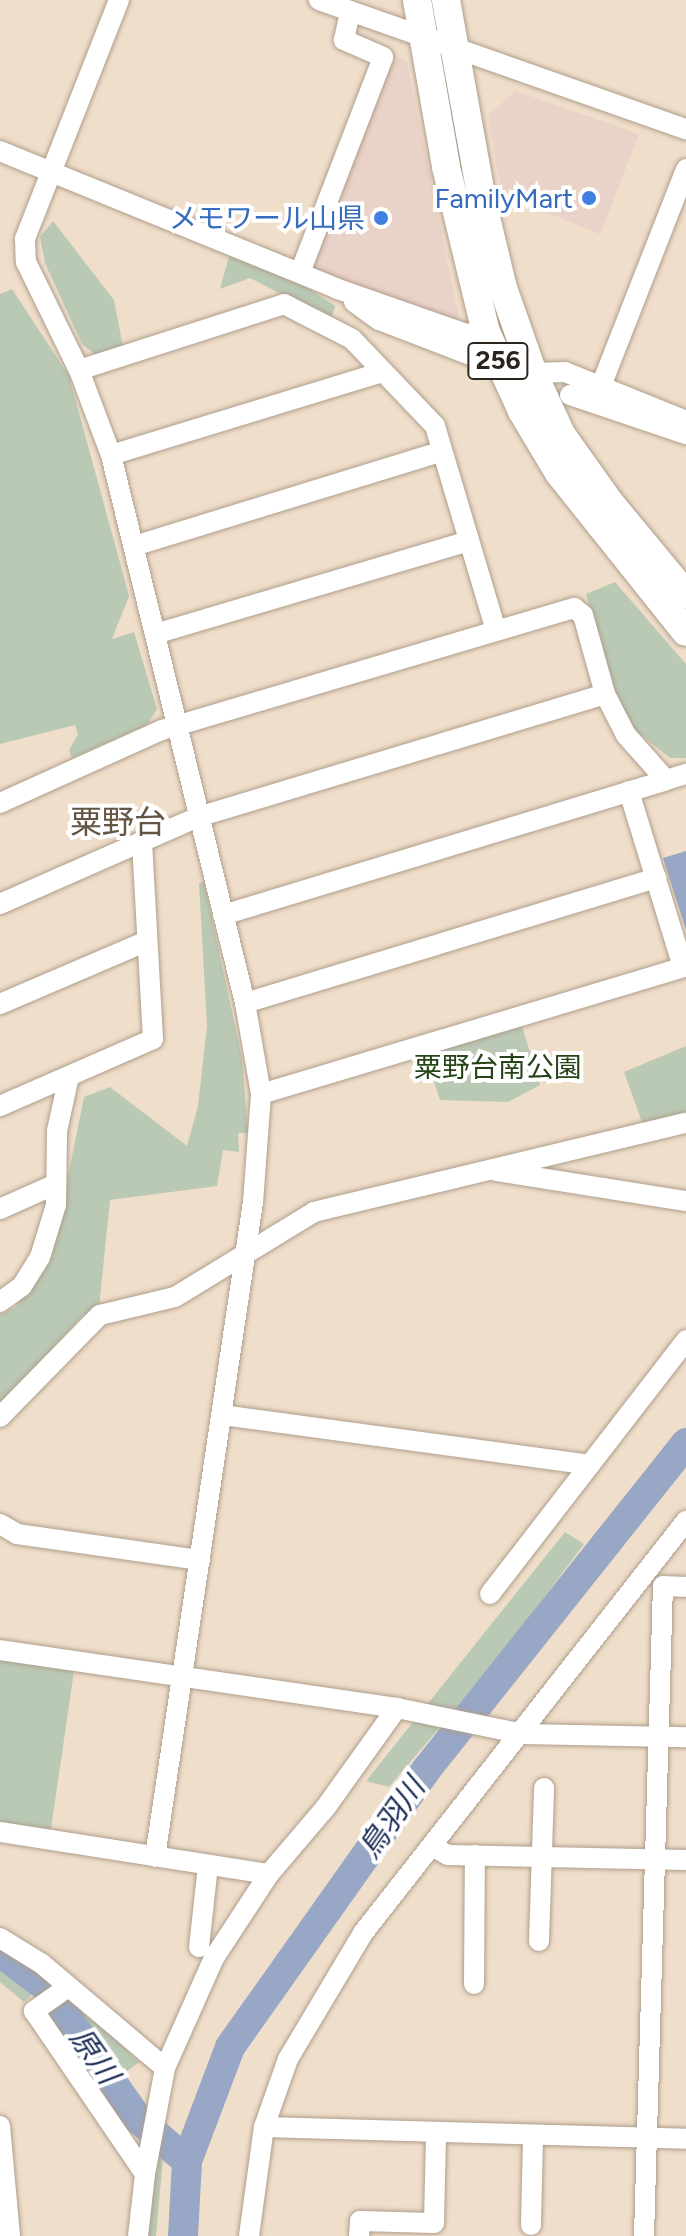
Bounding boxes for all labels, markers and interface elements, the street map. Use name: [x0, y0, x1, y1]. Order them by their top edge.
place label: FamilyMart: [434, 181, 573, 215]
marker: FamilyMart: [580, 189, 598, 207]
place label: メモワール山県: [169, 201, 365, 235]
marker: メモワール山県: [372, 209, 390, 227]
road number: 256: [466, 339, 530, 383]
district label: 粟野台: [70, 803, 166, 841]
park label: 粟野台南公園: [414, 1050, 582, 1084]
water label: 鳥羽川: [351, 1771, 433, 1865]
water label: 原川: [62, 2021, 126, 2091]

